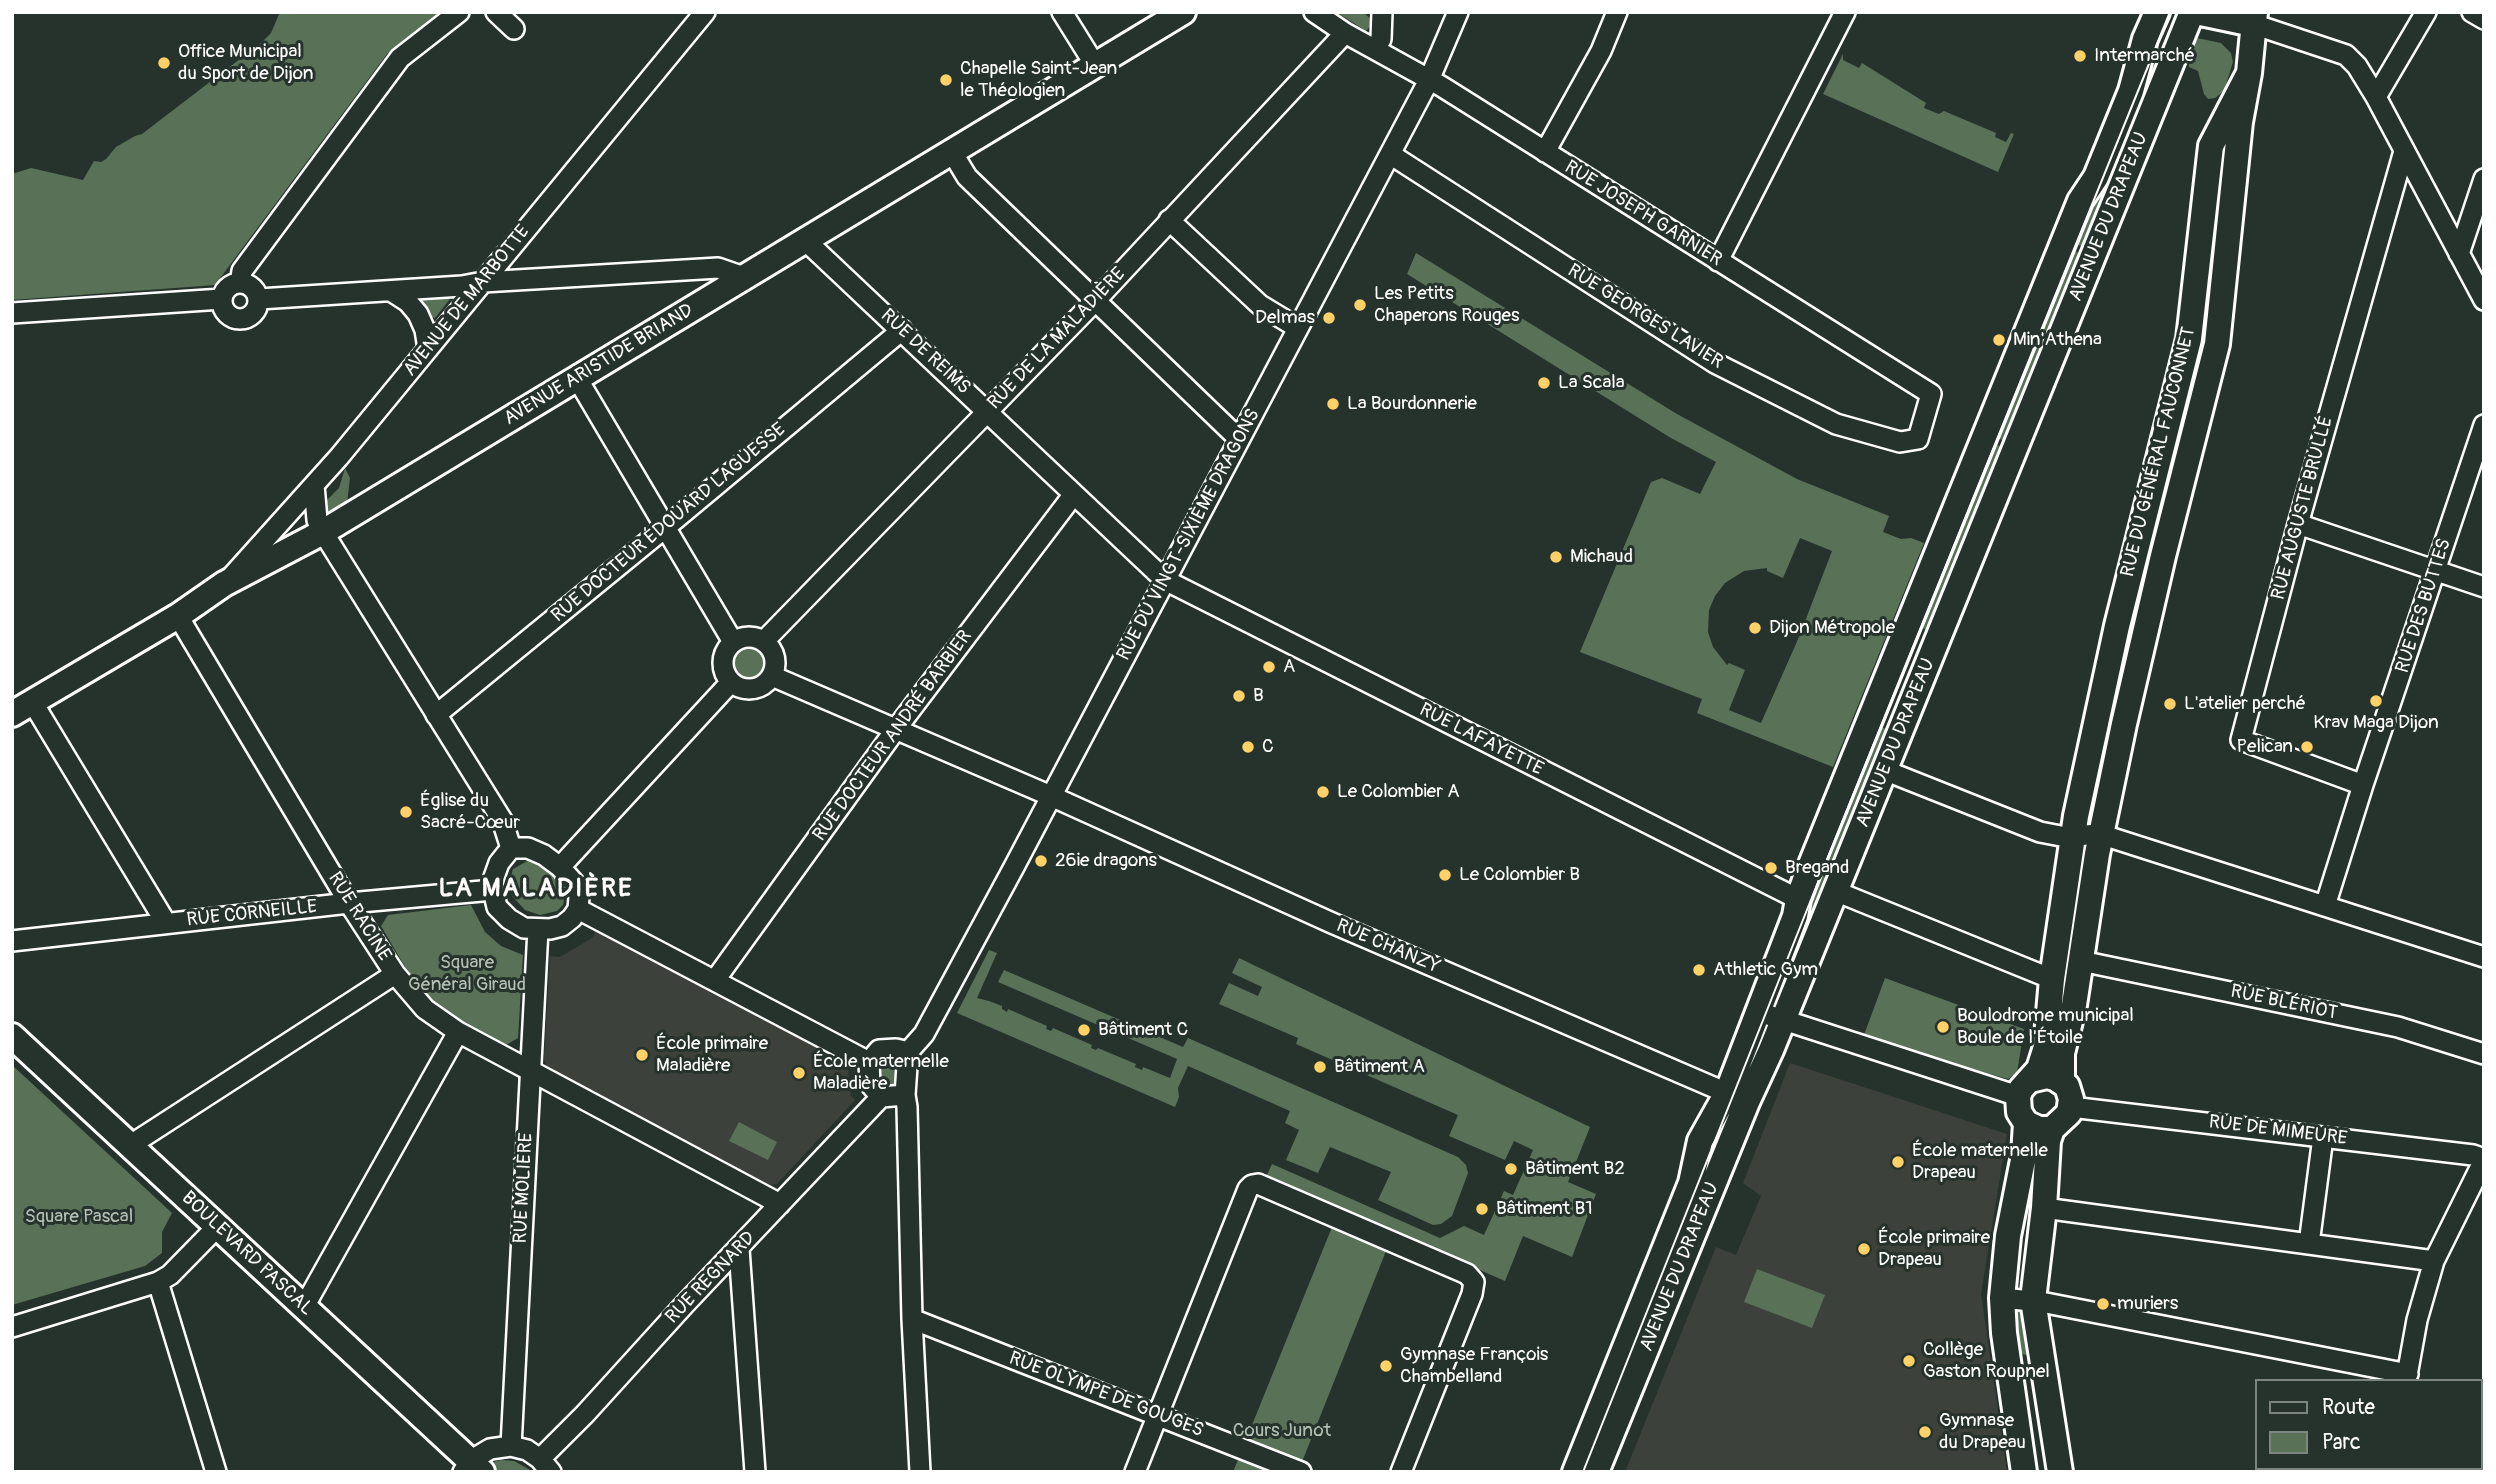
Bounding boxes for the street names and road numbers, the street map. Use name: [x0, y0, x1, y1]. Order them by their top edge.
street label: AVENUE DU DRAPEAU: [2065, 129, 2153, 305]
street label: RUE JOSEPH GARNIER: [1560, 156, 1726, 272]
street label: AVENUE DE MARBOTTE: [399, 221, 535, 381]
street label: RUE GEORGES LAVIER: [1563, 260, 1727, 374]
street label: RUE DE LA MALADIÈRE: [983, 263, 1131, 415]
street label: AVENUE ARISTIDE BRIAND: [500, 299, 698, 431]
street label: RUE DE REIMS: [875, 305, 975, 399]
street label: RUE DU GÉNÉRAL FAUCONNET: [2117, 325, 2201, 579]
street label: RUE DU VINGT-SIXIÈME DRAGONS: [1113, 405, 1265, 665]
street label: RUE AUGUSTE BRULLÉ: [2267, 413, 2339, 603]
street label: RUE DOCTEUR ÉDOUARD LAGUESSE: [547, 418, 791, 628]
street label: RUE DES BUTTES: [2392, 536, 2456, 676]
street label: RUE DOCTEUR ANDRÉ BARBIER: [809, 626, 977, 846]
street label: AVENUE DU DRAPEAU: [1852, 655, 1940, 831]
street label: RUE LAFAYETTE: [1415, 699, 1547, 781]
street label: RUE RACINE: [323, 868, 395, 966]
street label: RUE CORNEILLE: [186, 896, 318, 932]
street label: RUE CHANZY: [1333, 915, 1443, 979]
street label: RUE BLÉRIOT: [2228, 981, 2340, 1025]
street label: RUE DE MIMEURE: [2207, 1111, 2349, 1151]
street label: RUE MOLIÈRE: [510, 1132, 538, 1244]
street label: AVENUE DU DRAPEAU: [1636, 1179, 1724, 1355]
street label: BOULEVARD PASCAL: [176, 1187, 318, 1321]
street label: RUE REGNARD: [661, 1227, 761, 1329]
street label: RUE OLYMPE DE GOUGES: [1006, 1347, 1206, 1443]

